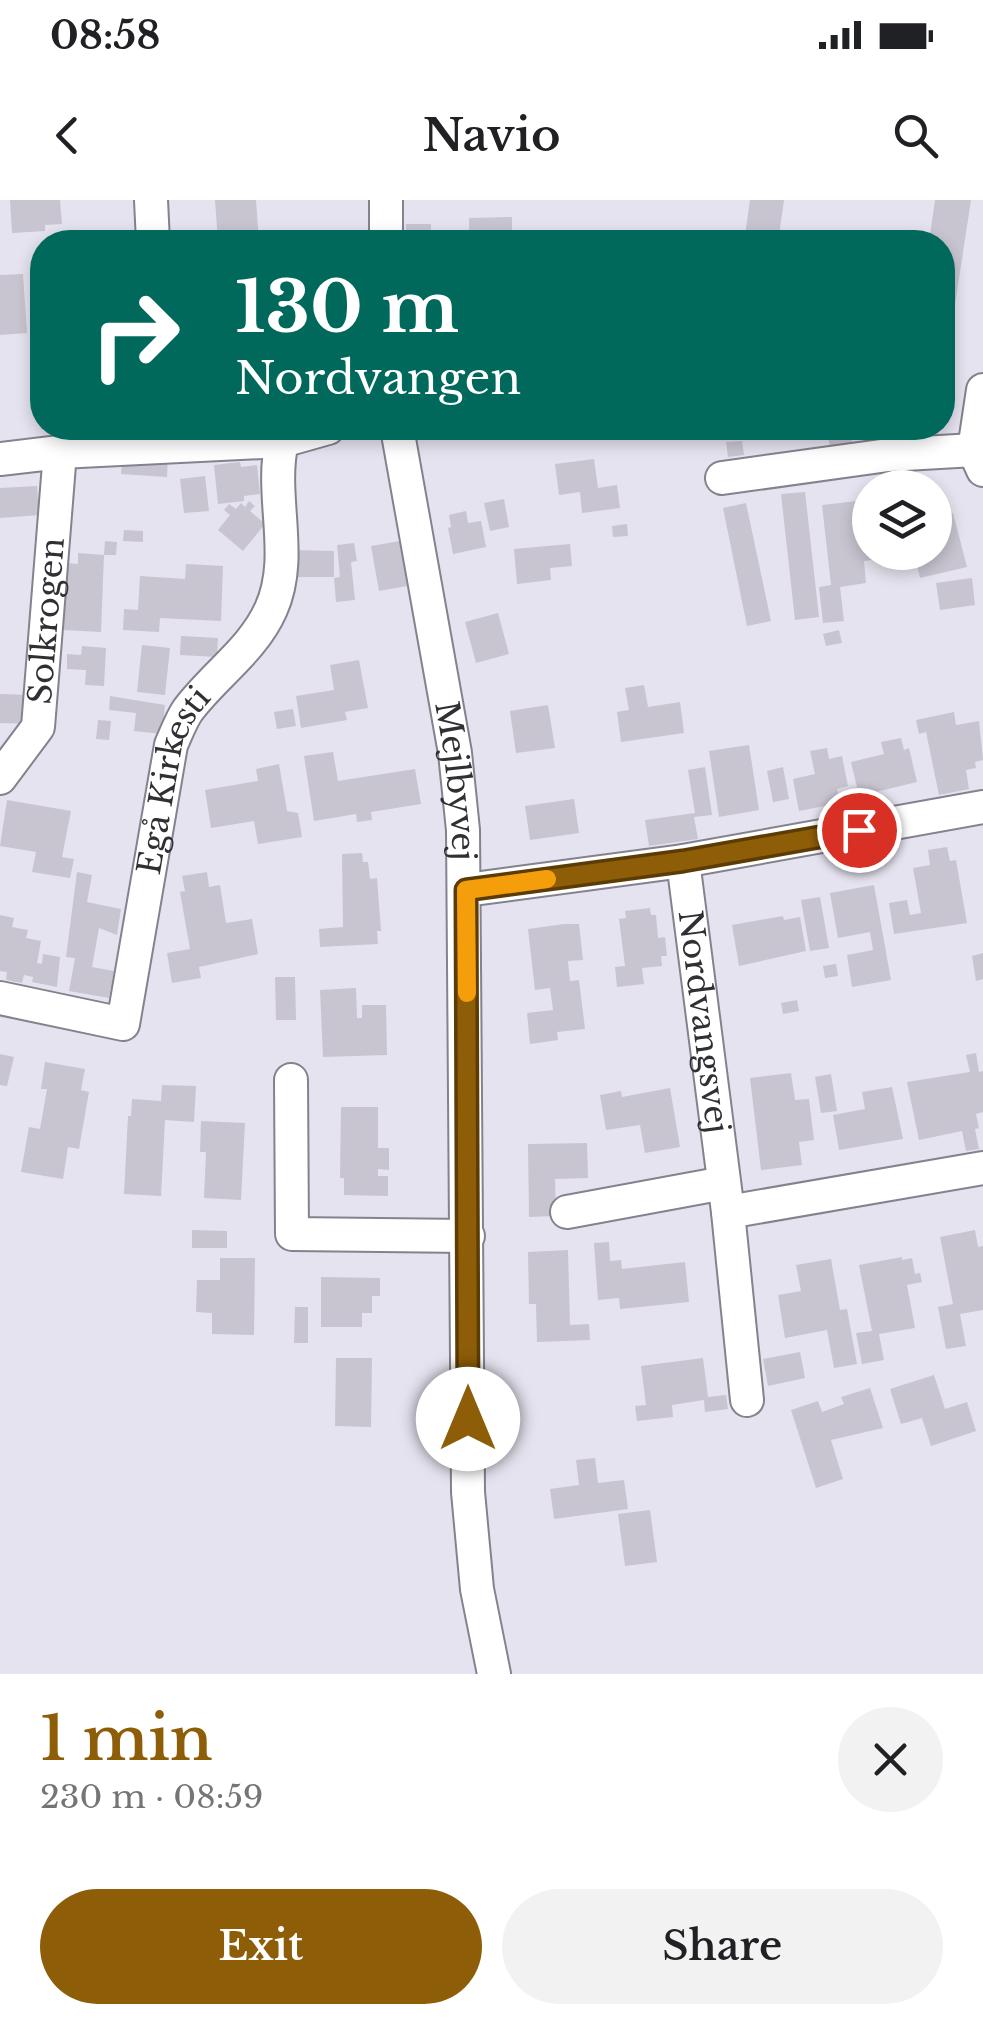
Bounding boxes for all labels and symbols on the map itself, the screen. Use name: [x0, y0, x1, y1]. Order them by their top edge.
street label: Solkrogen: [20, 536, 73, 706]
street label: Egå Kirkesti: [129, 678, 219, 878]
street label: Mejlbyvej: [426, 698, 483, 861]
pin: [817, 788, 902, 873]
street label: Nordvangsvej: [669, 908, 738, 1136]
position arrow: [416, 1367, 520, 1471]

